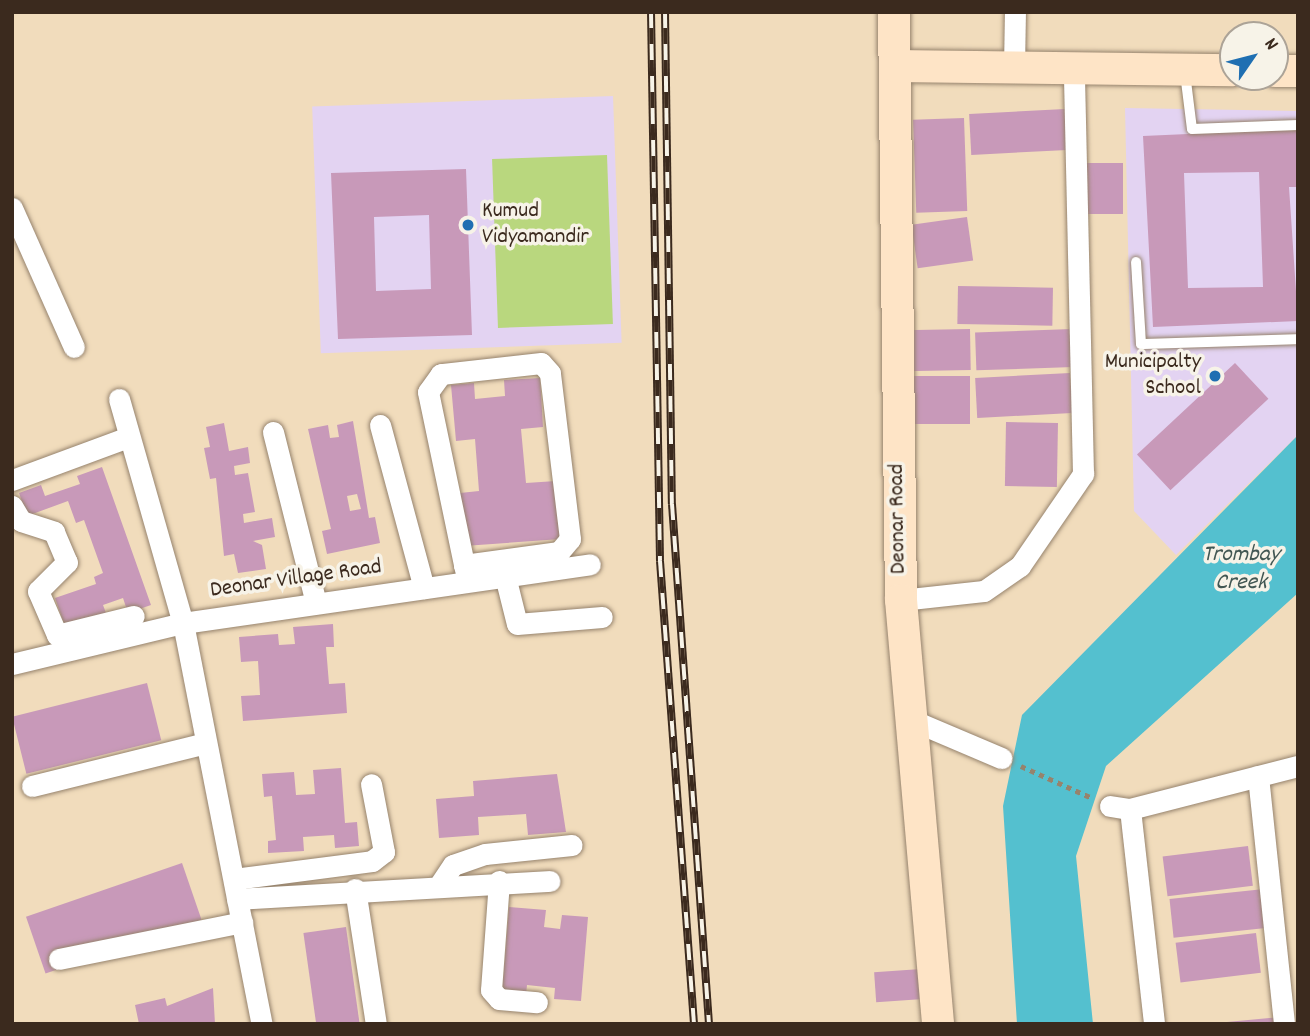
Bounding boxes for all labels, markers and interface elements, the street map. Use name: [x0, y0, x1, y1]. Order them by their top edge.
north arrow: [1219, 21, 1289, 91]
text: N: [1256, 33, 1284, 56]
place label: Kumud Vidyamandir: [482, 198, 589, 252]
marker: Kumud Vidyamandir: [460, 217, 476, 233]
place label: Municipalty School: [1105, 349, 1201, 403]
marker: Municipalty School: [1207, 368, 1223, 384]
street label: Deonar Road: [884, 464, 914, 574]
water label: Trombay Creek: [1202, 542, 1280, 598]
street label: Deonar Village Road: [208, 554, 384, 606]

